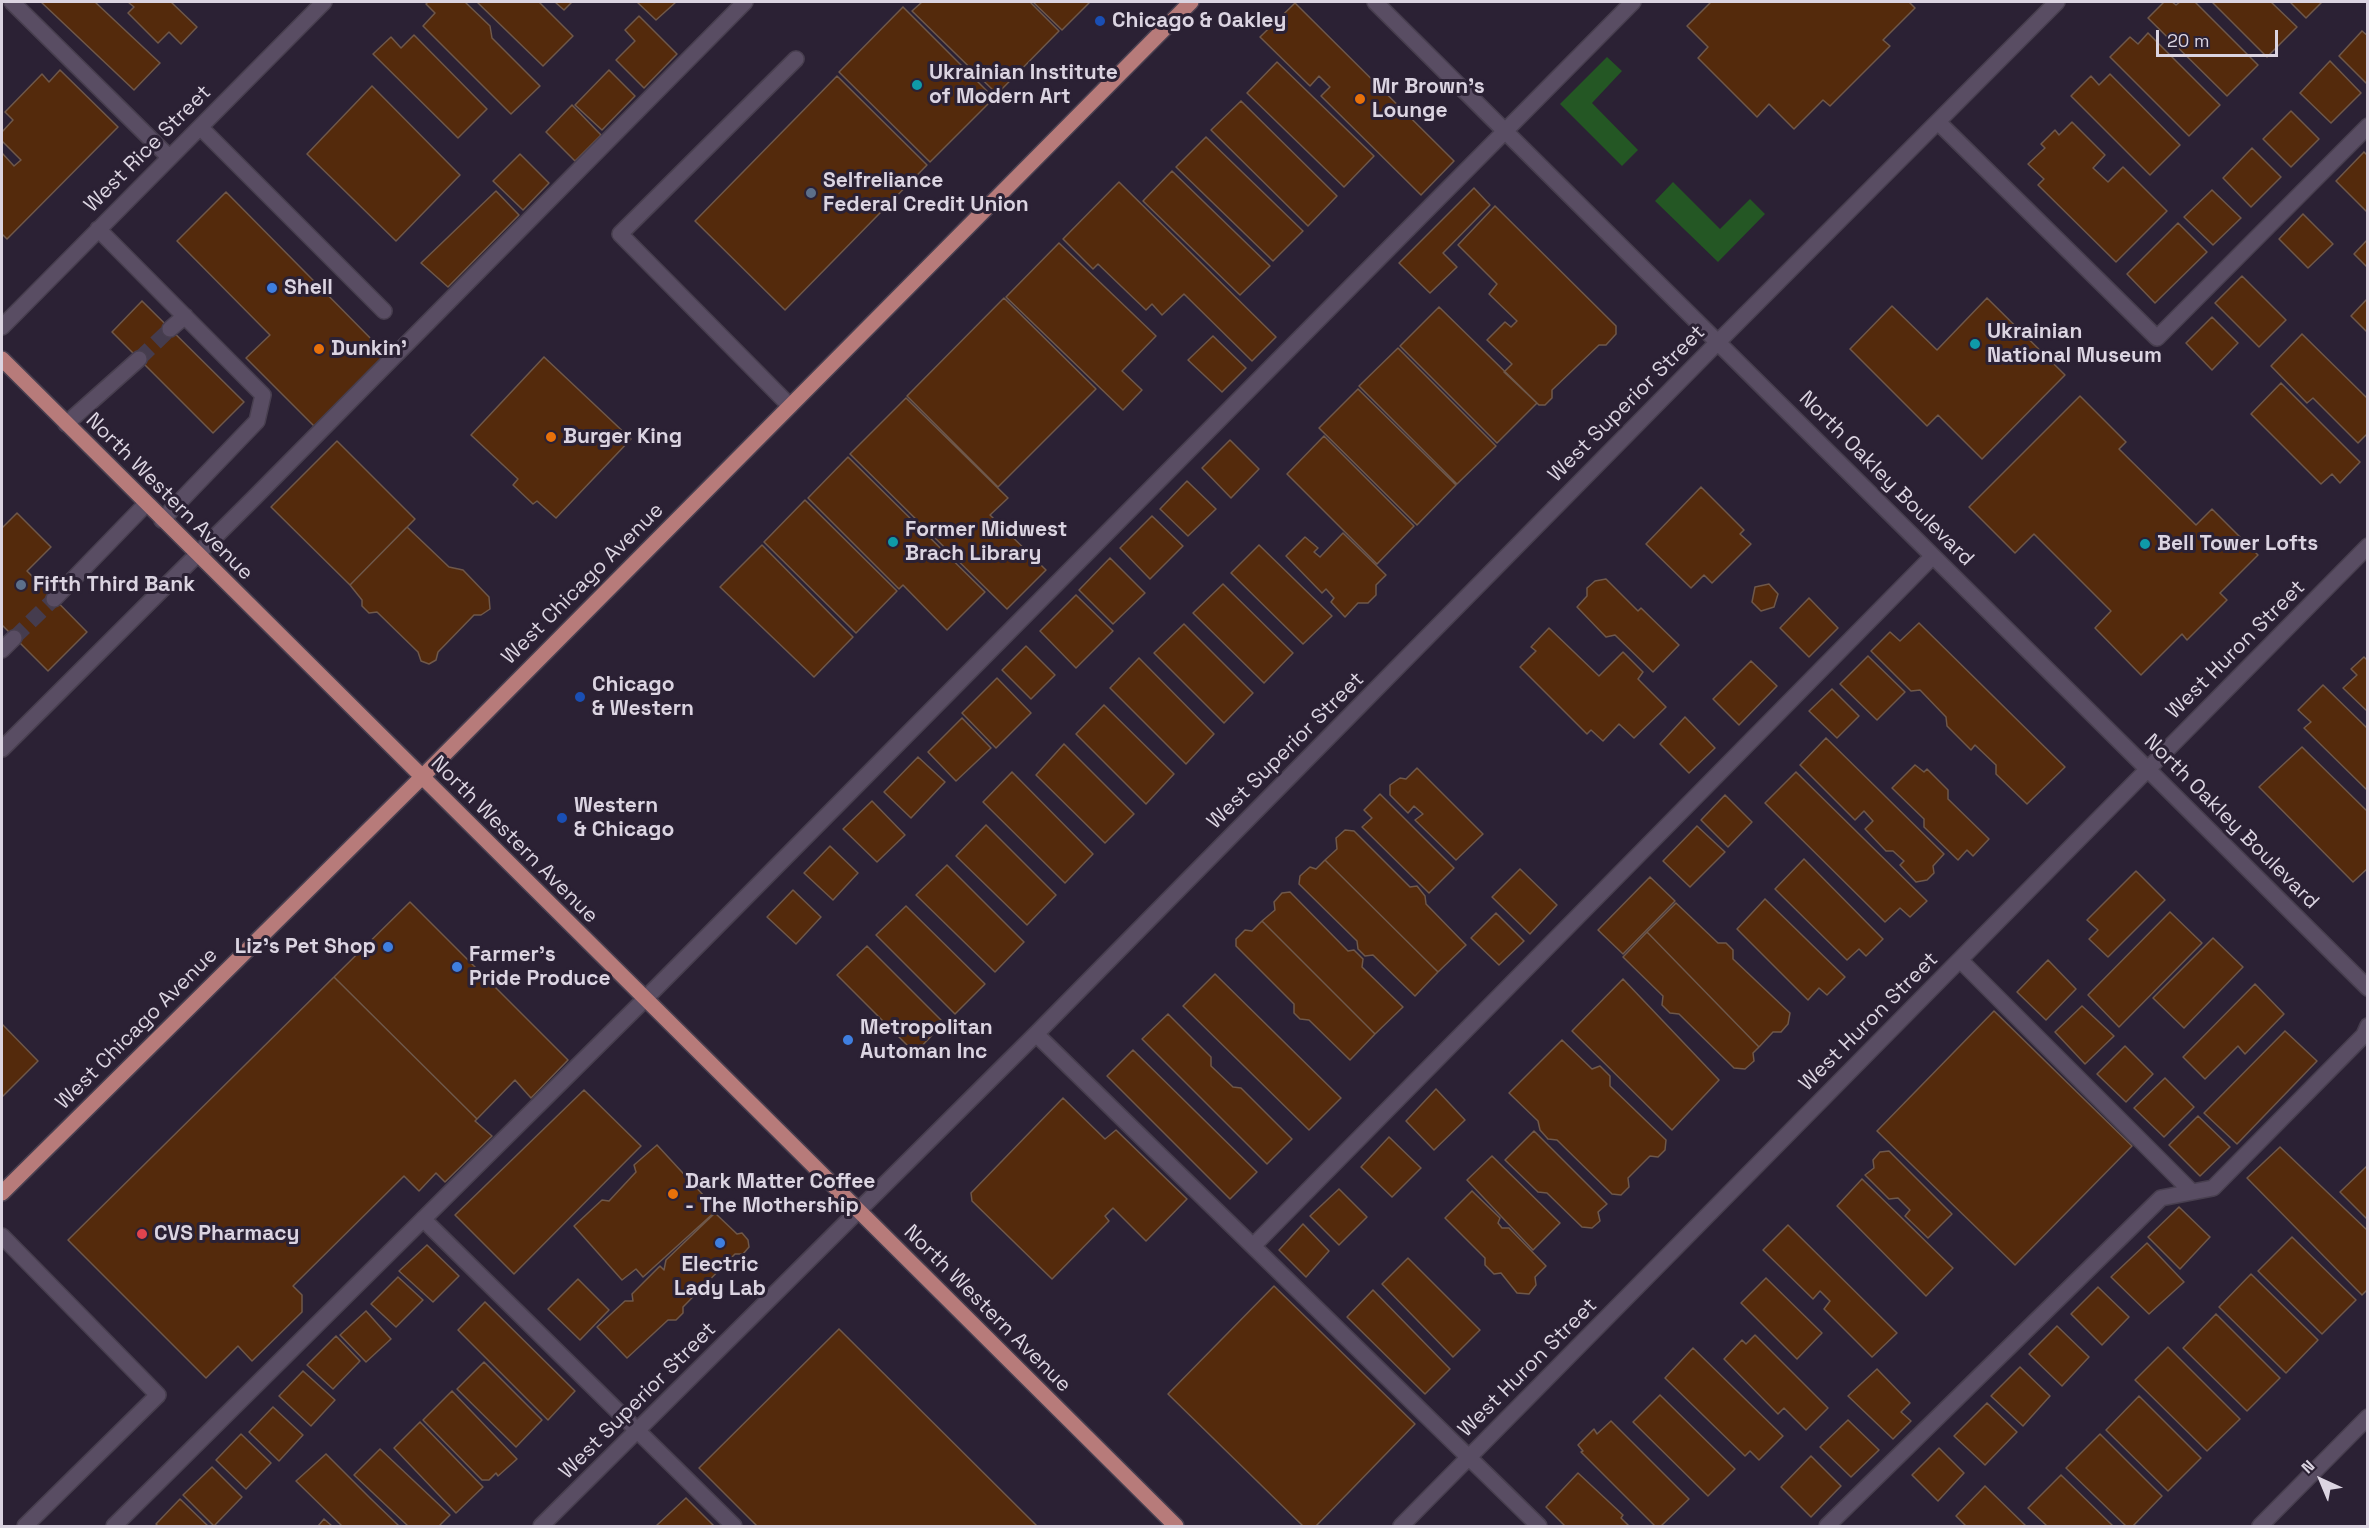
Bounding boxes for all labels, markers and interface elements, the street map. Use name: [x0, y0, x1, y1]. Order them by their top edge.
place label: Chicago & Oakley: [1112, 8, 1286, 34]
marker: Chicago & Oakley: [1093, 14, 1107, 28]
scale bar: [2159, 18, 2280, 56]
text: 20 m: [2167, 29, 2210, 52]
place label: Ukrainian Institute of Modern Art: [929, 60, 1118, 110]
place label: Mr Brown’s Lounge: [1372, 74, 1485, 124]
marker: Ukrainian Institute of Modern Art: [910, 78, 924, 92]
street label: West Rice Street: [79, 80, 217, 218]
marker: Mr Brown’s Lounge: [1353, 92, 1367, 106]
place label: Selfreliance Federal Credit Union: [823, 168, 1029, 218]
marker: Selfreliance Federal Credit Union: [804, 186, 818, 200]
place label: Shell: [284, 275, 333, 301]
marker: Shell: [265, 281, 279, 295]
place label: Ukrainian National Museum: [1987, 319, 2162, 369]
street label: West Superior Street: [1543, 320, 1711, 488]
place label: Dunkin': [331, 336, 407, 362]
marker: Ukrainian National Museum: [1968, 337, 1982, 351]
marker: Dunkin': [312, 342, 326, 356]
street label: North Oakley Boulevard: [1793, 386, 1979, 572]
street label: North Western Avenue: [80, 408, 258, 586]
place label: Burger King: [563, 424, 682, 450]
marker: Burger King: [544, 430, 558, 444]
street label: West Chicago Avenue: [497, 498, 669, 670]
place label: Former Midwest Brach Library: [905, 517, 1067, 567]
place label: Bell Tower Lofts: [2157, 531, 2318, 557]
marker: Former Midwest Brach Library: [886, 535, 900, 549]
marker: Bell Tower Lofts: [2138, 537, 2152, 551]
place label: Fifth Third Bank: [33, 572, 195, 598]
street label: West Huron Street: [2161, 575, 2311, 725]
marker: Fifth Third Bank: [14, 578, 28, 592]
street label: West Superior Street: [1202, 667, 1370, 835]
place label: Chicago & Western: [592, 672, 694, 722]
marker: Chicago & Western: [573, 690, 587, 704]
street label: North Oakley Boulevard: [2138, 729, 2324, 915]
street label: North Western Avenue: [425, 751, 603, 929]
place label: Western & Chicago: [574, 793, 674, 843]
marker: Western & Chicago: [555, 811, 569, 825]
place label: Liz's Pet Shop: [235, 934, 376, 960]
marker: Liz's Pet Shop: [381, 940, 395, 954]
place label: Farmer's Pride Produce: [469, 942, 611, 992]
street label: West Chicago Avenue: [51, 943, 223, 1115]
street label: West Huron Street: [1794, 947, 1944, 1097]
marker: Farmer's Pride Produce: [450, 960, 464, 974]
place label: Metropolitan Automan Inc: [860, 1015, 993, 1065]
marker: Metropolitan Automan Inc: [841, 1033, 855, 1047]
place label: Dark Matter Coffee - The Mothership: [685, 1169, 875, 1219]
marker: Dark Matter Coffee - The Mothership: [666, 1187, 680, 1201]
street label: North Western Avenue: [898, 1220, 1076, 1398]
place label: CVS Pharmacy: [154, 1221, 299, 1247]
marker: CVS Pharmacy: [135, 1227, 149, 1241]
marker: Electric Lady Lab: [713, 1236, 727, 1250]
place label: Electric Lady Lab: [674, 1252, 766, 1302]
street label: West Huron Street: [1453, 1293, 1603, 1443]
street label: West Superior Street: [554, 1317, 722, 1485]
north arrow: [2291, 1450, 2351, 1510]
text: N: [2297, 1455, 2319, 1478]

